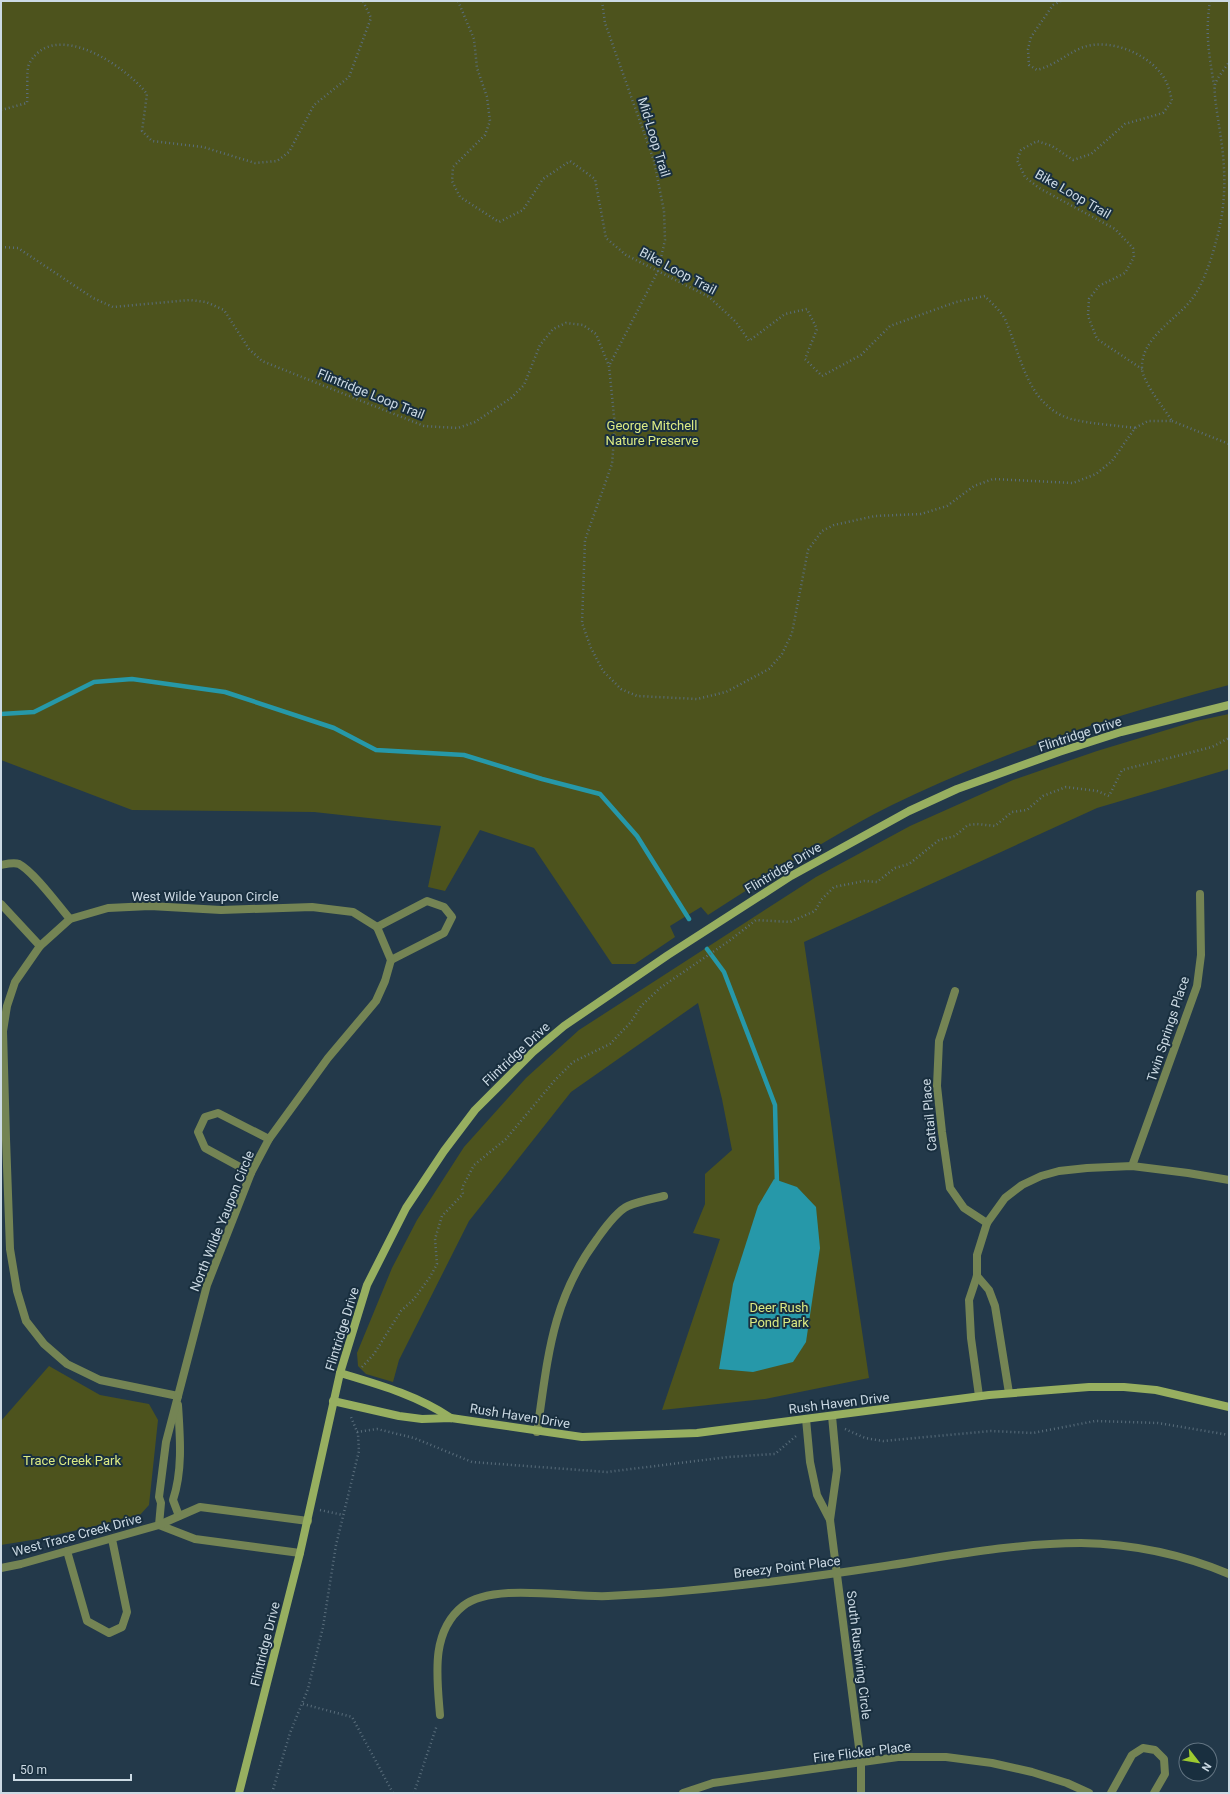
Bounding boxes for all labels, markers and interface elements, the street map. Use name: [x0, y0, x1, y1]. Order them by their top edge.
street label: Mid-Loop Trail: [635, 95, 673, 179]
street label: Bike Loop Trail: [1033, 166, 1113, 222]
street label: Bike Loop Trail: [637, 244, 719, 298]
street label: Flintridge Loop Trail: [315, 366, 427, 422]
park label: George Mitchell Nature Preserve: [606, 418, 698, 448]
street label: Flintridge Drive: [1037, 713, 1124, 754]
street label: Flintridge Drive: [742, 839, 824, 897]
street label: West Wilde Yaupon Circle: [131, 889, 279, 904]
street label: Twin Springs Place: [1144, 974, 1192, 1084]
street label: Flintridge Drive: [479, 1019, 553, 1089]
street label: Cattail Place: [918, 1078, 940, 1152]
street label: North Wilde Yaupon Circle: [187, 1148, 257, 1294]
street label: Flintridge Drive: [322, 1285, 362, 1373]
park label: Deer Rush Pond Park: [749, 1300, 809, 1330]
street label: Rush Haven Drive: [788, 1389, 890, 1417]
street label: Rush Haven Drive: [469, 1401, 571, 1431]
park label: Trace Creek Park: [23, 1453, 121, 1468]
street label: West Trace Creek Drive: [11, 1510, 143, 1559]
street label: Breezy Point Place: [733, 1553, 841, 1581]
street label: South Rushwing Circle: [844, 1590, 874, 1720]
street label: Flintridge Drive: [247, 1600, 283, 1688]
street label: Fire Flicker Place: [812, 1739, 912, 1765]
north arrow: [1178, 1742, 1218, 1782]
scale bar: [14, 1756, 131, 1782]
text: N: [1198, 1760, 1214, 1774]
text: 50 m: [20, 1763, 47, 1777]

